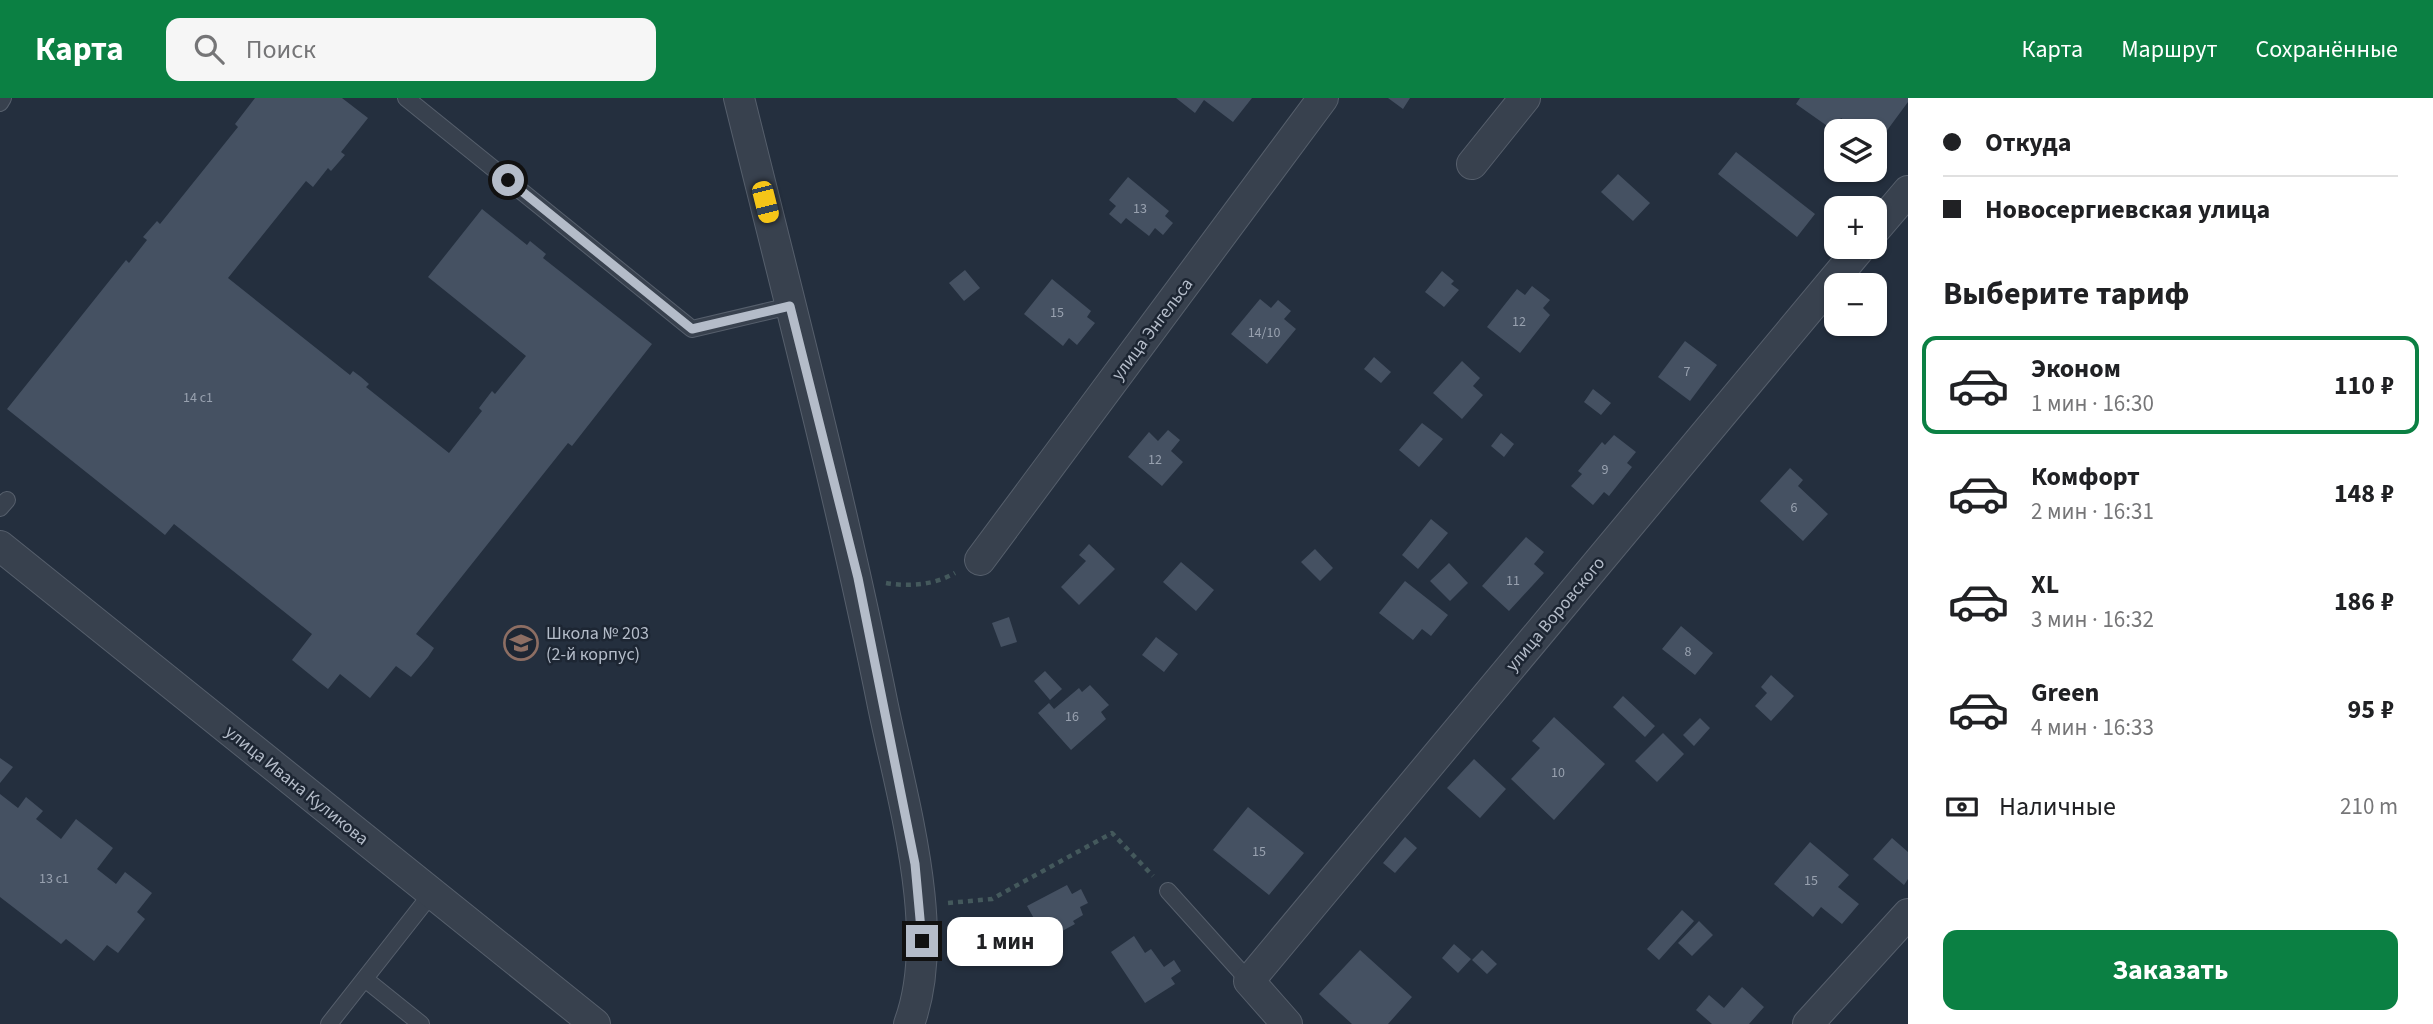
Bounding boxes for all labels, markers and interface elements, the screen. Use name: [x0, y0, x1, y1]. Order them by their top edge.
search box: [166, 18, 656, 81]
text: Карта: [35, 26, 124, 73]
icon: search: [190, 30, 228, 68]
text: Поиск: [246, 31, 316, 68]
text: Карта: [2022, 32, 2083, 67]
text: Маршрут: [2121, 32, 2217, 67]
text: Сохранённые: [2255, 32, 2398, 67]
map controls: [1824, 119, 1887, 336]
button: layers: [1824, 119, 1887, 182]
text: Откуда: [1985, 124, 2072, 161]
route start: [492, 164, 524, 196]
car: [750, 179, 781, 225]
text: Новосергиевская улица: [1985, 191, 2270, 228]
button: +: [1824, 196, 1887, 259]
house number: 13: [1133, 199, 1147, 219]
text: Выберите тариф: [1943, 271, 2190, 317]
street label: улица Энгельса: [1106, 273, 1199, 386]
button: −: [1824, 273, 1887, 336]
house number: 15: [1050, 303, 1064, 323]
house number: 12: [1512, 312, 1526, 332]
house number: 14/10: [1248, 323, 1280, 343]
text: Эконом: [2031, 350, 2121, 387]
icon: car: [1947, 354, 2010, 417]
house number: 7: [1684, 362, 1691, 382]
text: 110 ₽: [2334, 367, 2394, 404]
text: 1 мин · 16:30: [2031, 387, 2154, 420]
house number: 14 с1: [183, 388, 213, 408]
house number: 12: [1148, 450, 1162, 470]
text: Комфорт: [2031, 458, 2140, 495]
house number: 9: [1602, 460, 1609, 480]
icon: car: [1947, 462, 2010, 525]
text: 148 ₽: [2334, 475, 2394, 512]
text: 2 мин · 16:31: [2031, 495, 2154, 528]
house number: 6: [1791, 498, 1798, 518]
street label: улица Воровского: [1500, 552, 1611, 677]
text: XL: [2031, 566, 2059, 603]
icon: car: [1947, 570, 2010, 633]
house number: 11: [1506, 571, 1520, 591]
text: 186 ₽: [2334, 583, 2394, 620]
text: 3 мин · 16:32: [2031, 603, 2154, 636]
place label: Школа № 203 (2-й корпус): [546, 621, 649, 667]
school or university icon: Школа № 203 (2-й корпус): [502, 624, 540, 662]
house number: 8: [1685, 642, 1692, 662]
text: Green: [2031, 674, 2099, 711]
icon: car: [1947, 678, 2010, 741]
text: 95 ₽: [2348, 691, 2394, 728]
house number: 16: [1065, 707, 1079, 727]
text: 4 мин · 16:33: [2031, 711, 2154, 744]
street label: улица Ивана Куликова: [220, 720, 374, 851]
house number: 10: [1551, 763, 1565, 783]
icon: cash: [1943, 788, 1981, 826]
text: Наличные: [1999, 788, 2116, 825]
text: 210 m: [2340, 790, 2398, 823]
house number: 15: [1252, 842, 1266, 862]
house number: 13 с1: [39, 869, 69, 889]
house number: 15: [1804, 871, 1818, 891]
callout: 1 мин: [946, 916, 1062, 966]
route end: [906, 925, 938, 957]
text: 1 мин: [976, 925, 1034, 958]
button: Заказать: [1943, 930, 2398, 1010]

